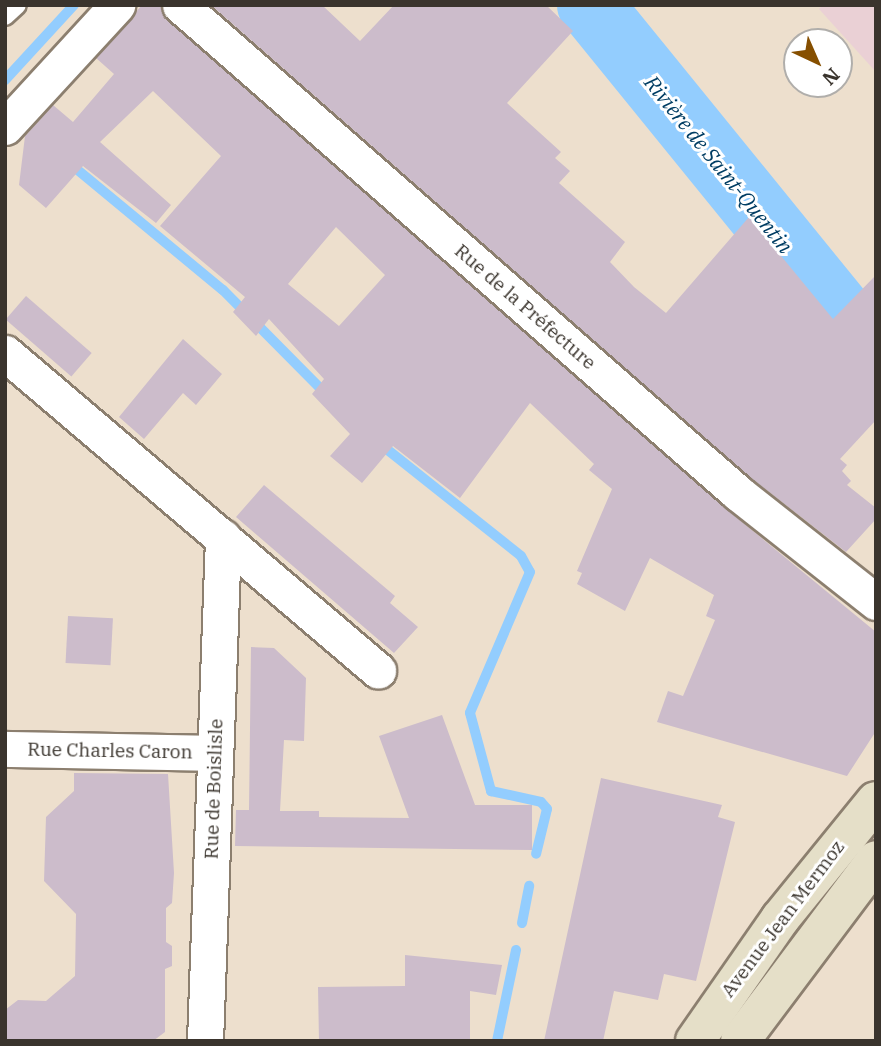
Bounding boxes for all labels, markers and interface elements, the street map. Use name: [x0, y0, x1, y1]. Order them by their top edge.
north arrow: [783, 28, 853, 98]
text: N: [817, 63, 845, 91]
water label: Rivière de Saint-Quentin: [640, 70, 798, 258]
street label: Rue de la Préfecture: [450, 240, 600, 374]
street label: Rue de Boislisle: [200, 718, 228, 860]
street label: Rue Charles Caron: [27, 738, 193, 764]
street label: Avenue Jean Mermoz: [717, 836, 849, 1002]

